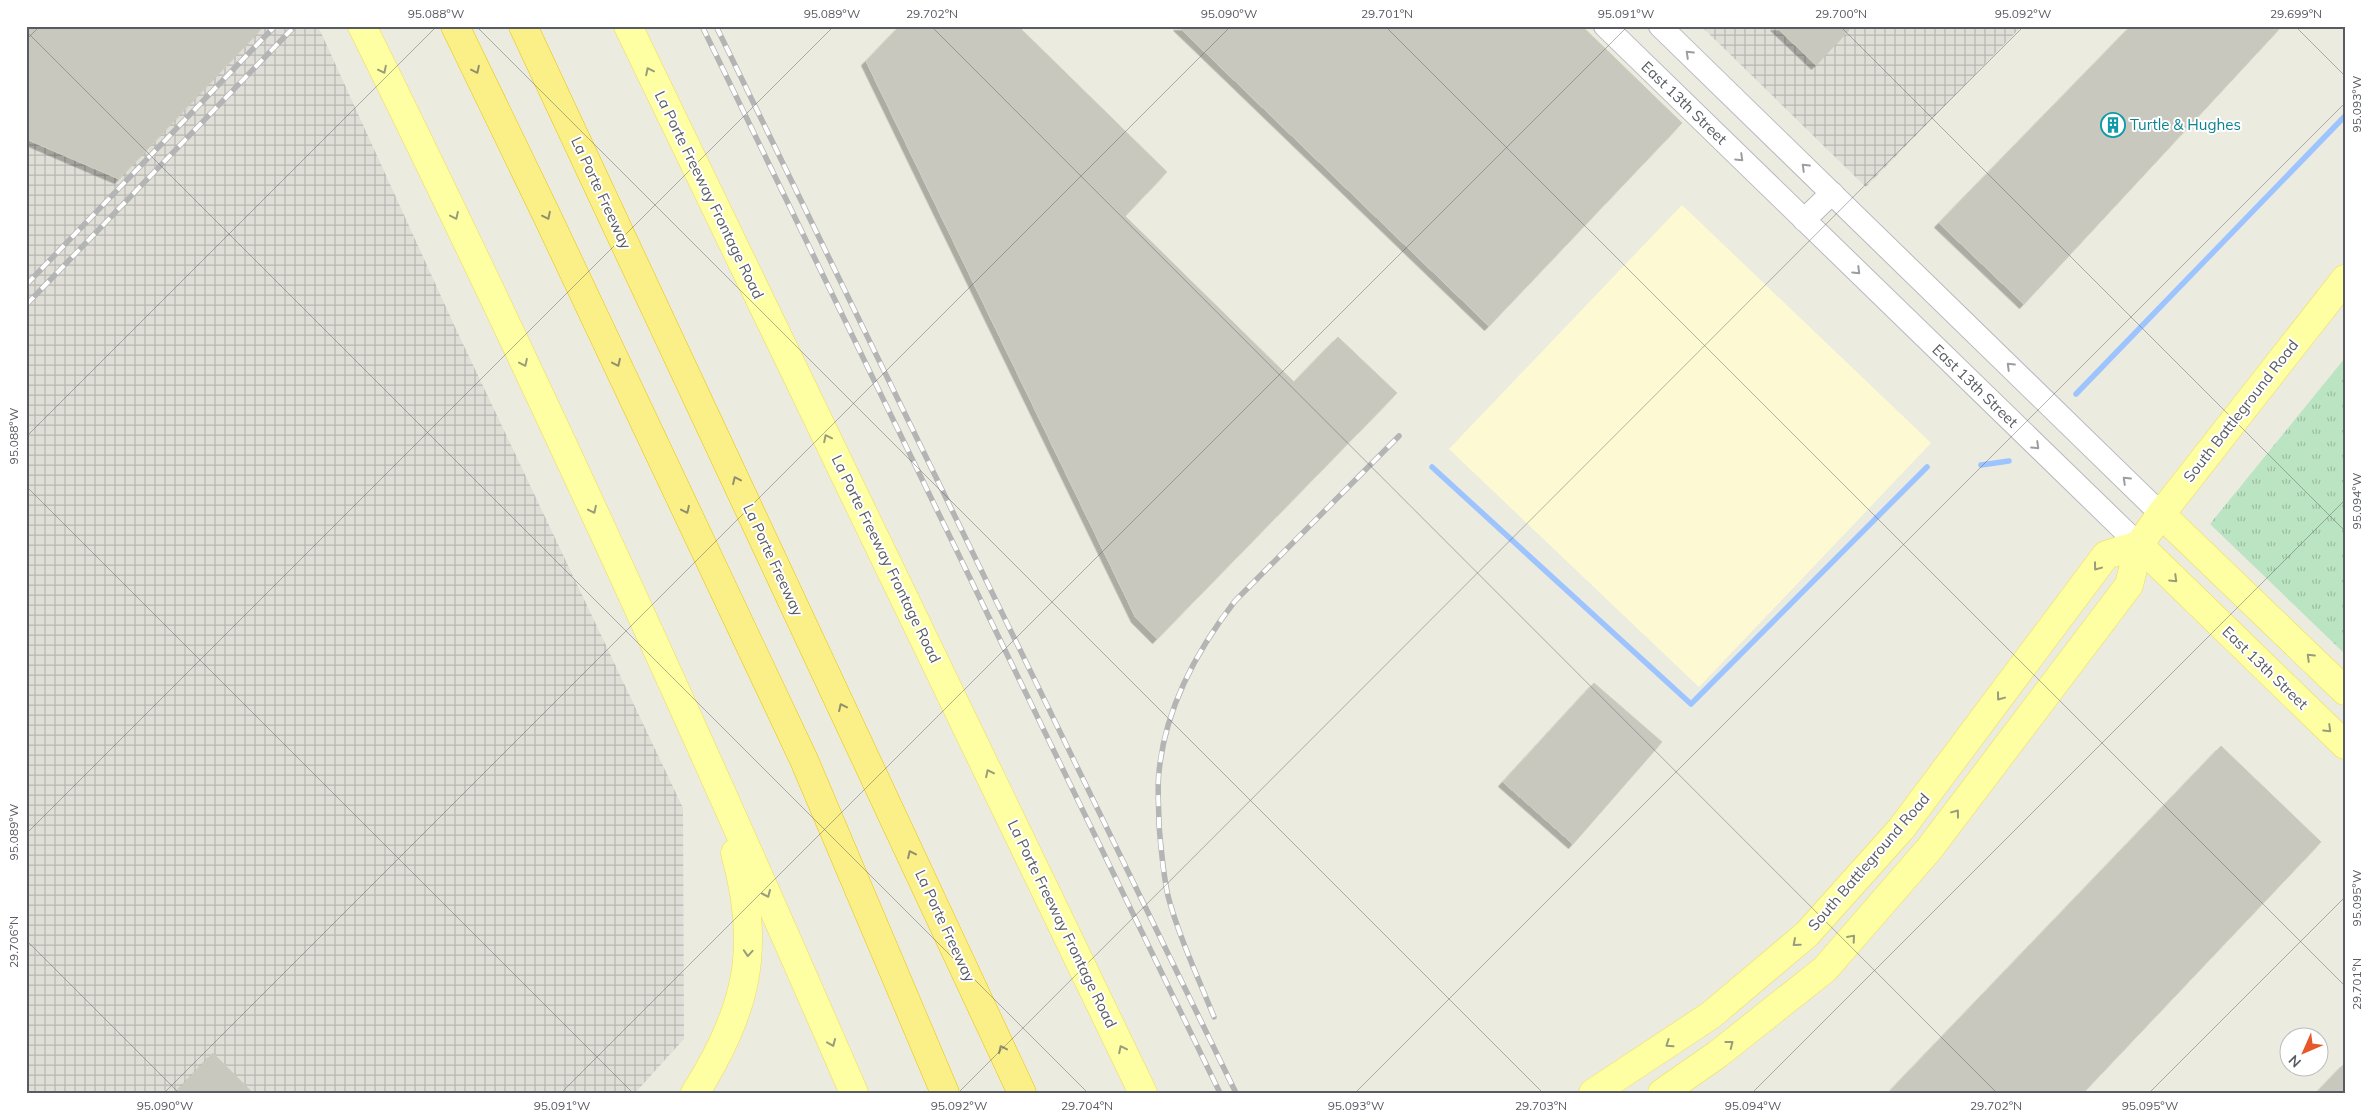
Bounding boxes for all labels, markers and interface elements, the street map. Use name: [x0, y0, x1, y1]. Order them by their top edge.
text: 95.088°W: [408, 6, 464, 21]
text: 95.089°W: [804, 6, 860, 21]
text: 29.702°N: [906, 6, 958, 21]
text: 95.090°W: [1201, 6, 1257, 21]
text: 29.701°N: [1361, 6, 1413, 21]
text: 95.091°W: [1598, 6, 1654, 21]
text: 29.700°N: [1815, 6, 1867, 21]
text: 95.092°W: [1995, 6, 2051, 21]
text: 29.699°N: [2270, 6, 2322, 21]
one-way arrow: [1686, 51, 1695, 60]
street label: East 13th Street: [1638, 57, 1731, 148]
one-way arrow: [377, 65, 387, 74]
one-way arrow: [470, 65, 480, 74]
one-way arrow: [645, 67, 655, 76]
text: 95.093°W: [2349, 76, 2364, 132]
street label: La Porte Freeway Frontage Road: [651, 88, 768, 302]
building icon: Turtle & Hughes: [2100, 112, 2126, 138]
place label: Turtle & Hughes: [2130, 115, 2241, 134]
street label: La Porte Freeway: [567, 134, 636, 252]
one-way arrow: [1735, 152, 1744, 161]
one-way arrow: [1802, 164, 1811, 173]
one-way arrow: [449, 210, 459, 219]
one-way arrow: [541, 211, 552, 220]
one-way arrow: [1851, 265, 1860, 274]
street label: South Battleground Road: [2179, 336, 2302, 486]
street label: East 13th Street: [1929, 340, 2022, 431]
one-way arrow: [518, 358, 528, 367]
one-way arrow: [610, 358, 621, 367]
one-way arrow: [2006, 363, 2015, 372]
text: 95.088°W: [6, 408, 21, 464]
one-way arrow: [823, 434, 833, 443]
one-way arrow: [2030, 440, 2039, 449]
street label: La Porte Freeway Frontage Road: [828, 452, 945, 666]
text: 95.094°W: [2349, 473, 2364, 529]
one-way arrow: [732, 476, 742, 485]
one-way arrow: [2123, 477, 2132, 486]
street label: La Porte Freeway: [739, 501, 808, 619]
one-way arrow: [587, 505, 597, 514]
one-way arrow: [680, 505, 690, 514]
one-way arrow: [2094, 561, 2103, 571]
one-way arrow: [2168, 573, 2177, 582]
street label: East 13th Street: [2219, 622, 2312, 713]
one-way arrow: [2306, 654, 2315, 663]
one-way arrow: [1997, 691, 2006, 701]
one-way arrow: [837, 703, 848, 712]
one-way arrow: [2322, 723, 2331, 732]
one-way arrow: [985, 769, 995, 778]
street label: South Battleground Road: [1804, 789, 1933, 934]
text: 95.089°W: [6, 804, 21, 860]
one-way arrow: [1951, 810, 1959, 819]
street label: La Porte Freeway Frontage Road: [1004, 817, 1121, 1031]
one-way arrow: [906, 850, 917, 859]
street label: La Porte Freeway: [911, 867, 980, 985]
text: 95.095°W: [2349, 870, 2364, 926]
one-way arrow: [761, 889, 772, 898]
text: 29.706°N: [6, 916, 21, 968]
one-way arrow: [1846, 935, 1855, 944]
one-way arrow: [1793, 937, 1802, 946]
one-way arrow: [743, 950, 754, 958]
text: 29.701°N: [2349, 958, 2364, 1010]
north arrow: [2278, 1026, 2328, 1076]
one-way arrow: [1665, 1037, 1674, 1047]
one-way arrow: [826, 1038, 837, 1047]
one-way arrow: [1724, 1042, 1733, 1050]
one-way arrow: [998, 1045, 1008, 1054]
one-way arrow: [1118, 1045, 1128, 1054]
text: N: [2285, 1051, 2305, 1071]
text: 95.090°W: [137, 1098, 193, 1113]
text: 95.091°W: [534, 1098, 590, 1113]
text: 95.092°W: [931, 1098, 987, 1113]
text: 29.704°N: [1061, 1098, 1113, 1113]
text: 95.093°W: [1328, 1098, 1384, 1113]
text: 29.703°N: [1515, 1098, 1567, 1113]
text: 95.094°W: [1725, 1098, 1781, 1113]
text: 29.702°N: [1970, 1098, 2022, 1113]
text: 95.095°W: [2122, 1098, 2178, 1113]

